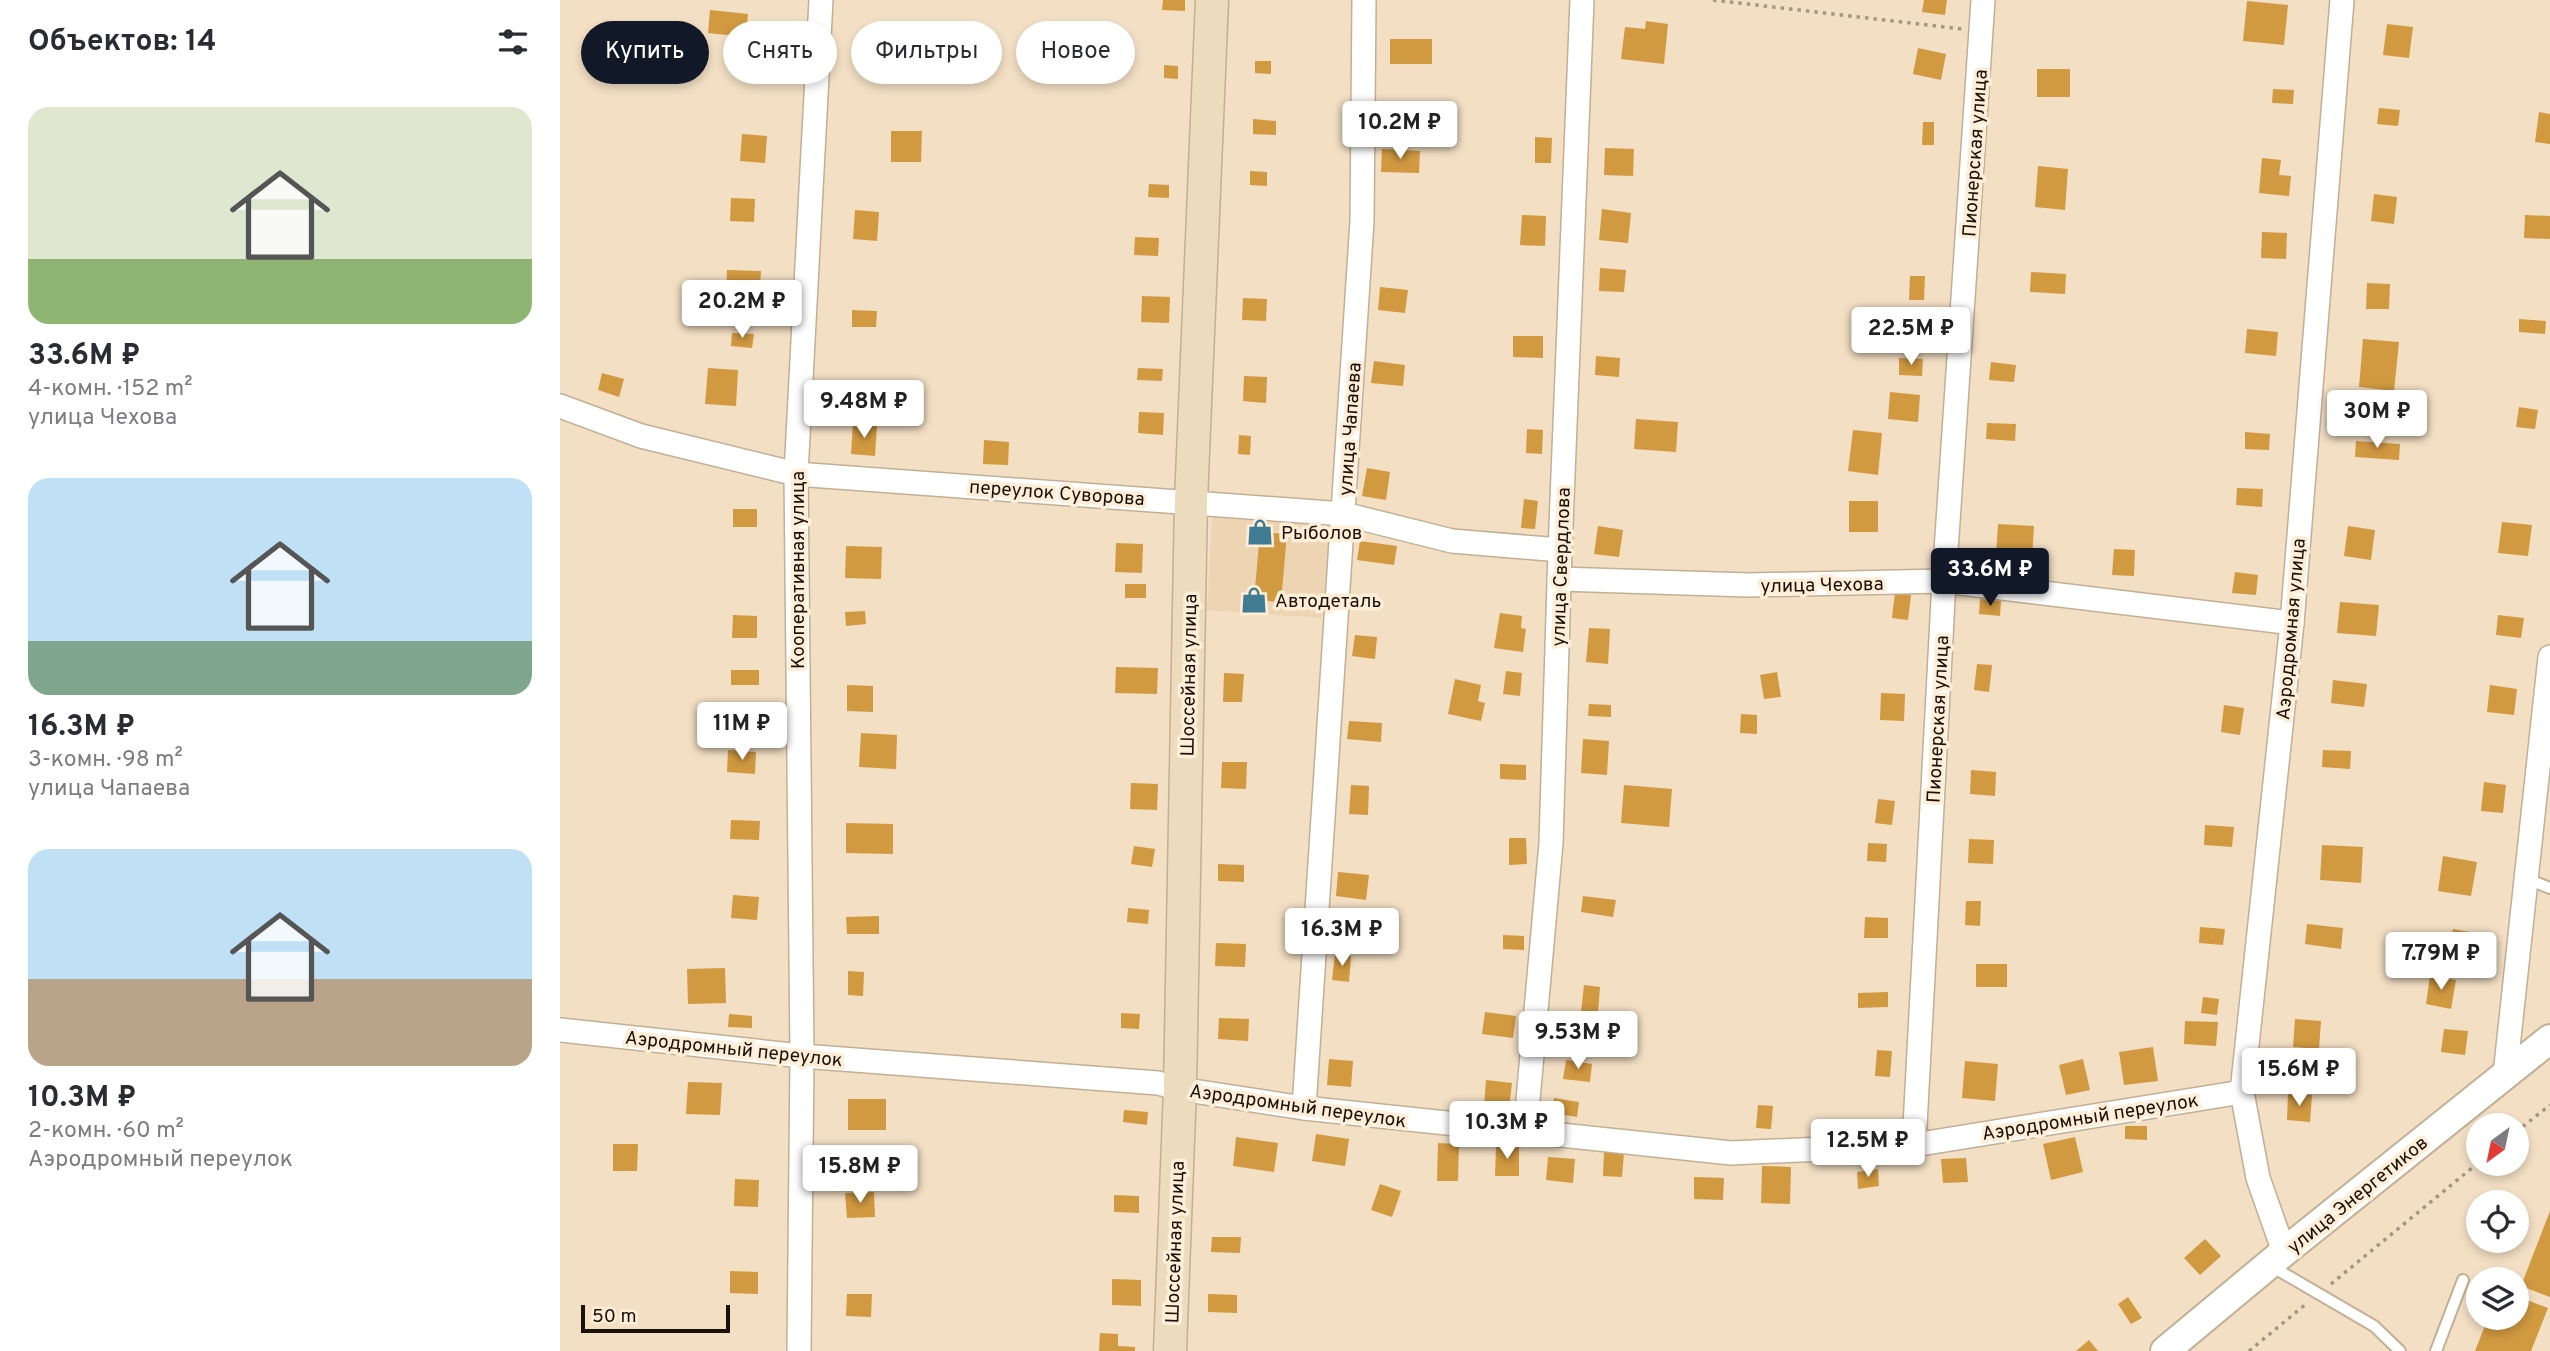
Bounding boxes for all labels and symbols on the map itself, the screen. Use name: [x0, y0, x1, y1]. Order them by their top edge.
street label: Пионерская улица: [1958, 69, 1994, 238]
pin: 10.2M ₽: [1335, 102, 1465, 161]
pin: 20.2M ₽: [677, 280, 807, 340]
pin: 22.5M ₽: [1846, 308, 1976, 367]
street label: улица Чапаева: [1334, 361, 1368, 497]
pin: 9.48M ₽: [799, 380, 929, 440]
pin: 30M ₽: [2328, 391, 2426, 450]
street label: Кооперативная улица: [787, 471, 811, 669]
street label: переулок Суворова: [968, 476, 1145, 512]
street label: улица Свердлова: [1547, 487, 1577, 647]
shop icon: Рыболов: [1245, 517, 1275, 547]
place label: Рыболов: [1281, 522, 1362, 546]
street label: Аэродромная улица: [2272, 537, 2312, 721]
pin: 33.6M ₽: [1925, 548, 2055, 608]
street label: улица Чехова: [1760, 573, 1884, 599]
shop icon: Автодеталь: [1239, 585, 1269, 615]
place label: Автодеталь: [1275, 590, 1381, 614]
street label: Шоссейная улица: [1177, 594, 1203, 757]
street label: Пионерская улица: [1923, 635, 1955, 804]
pin: 11M ₽: [693, 702, 791, 762]
pin: 16.3M ₽: [1277, 908, 1407, 968]
pin: 7.79M ₽: [2376, 932, 2506, 992]
pin: 9.53M ₽: [1513, 1012, 1643, 1071]
street label: Аэродромный переулок: [624, 1027, 844, 1073]
pin: 15.6M ₽: [2234, 1048, 2364, 1108]
street label: Аэродромный переулок: [1188, 1080, 1408, 1134]
street label: Аэродромный переулок: [1980, 1089, 2200, 1147]
pin: 10.3M ₽: [1442, 1102, 1572, 1161]
north arrow: [2466, 1113, 2529, 1176]
pin: 12.5M ₽: [1803, 1120, 1933, 1179]
street label: улица Энергетиков: [2283, 1131, 2434, 1260]
pin: 15.8M ₽: [795, 1146, 925, 1205]
street label: Шоссейная улица: [1161, 1160, 1191, 1324]
scale bar: [581, 1302, 730, 1334]

